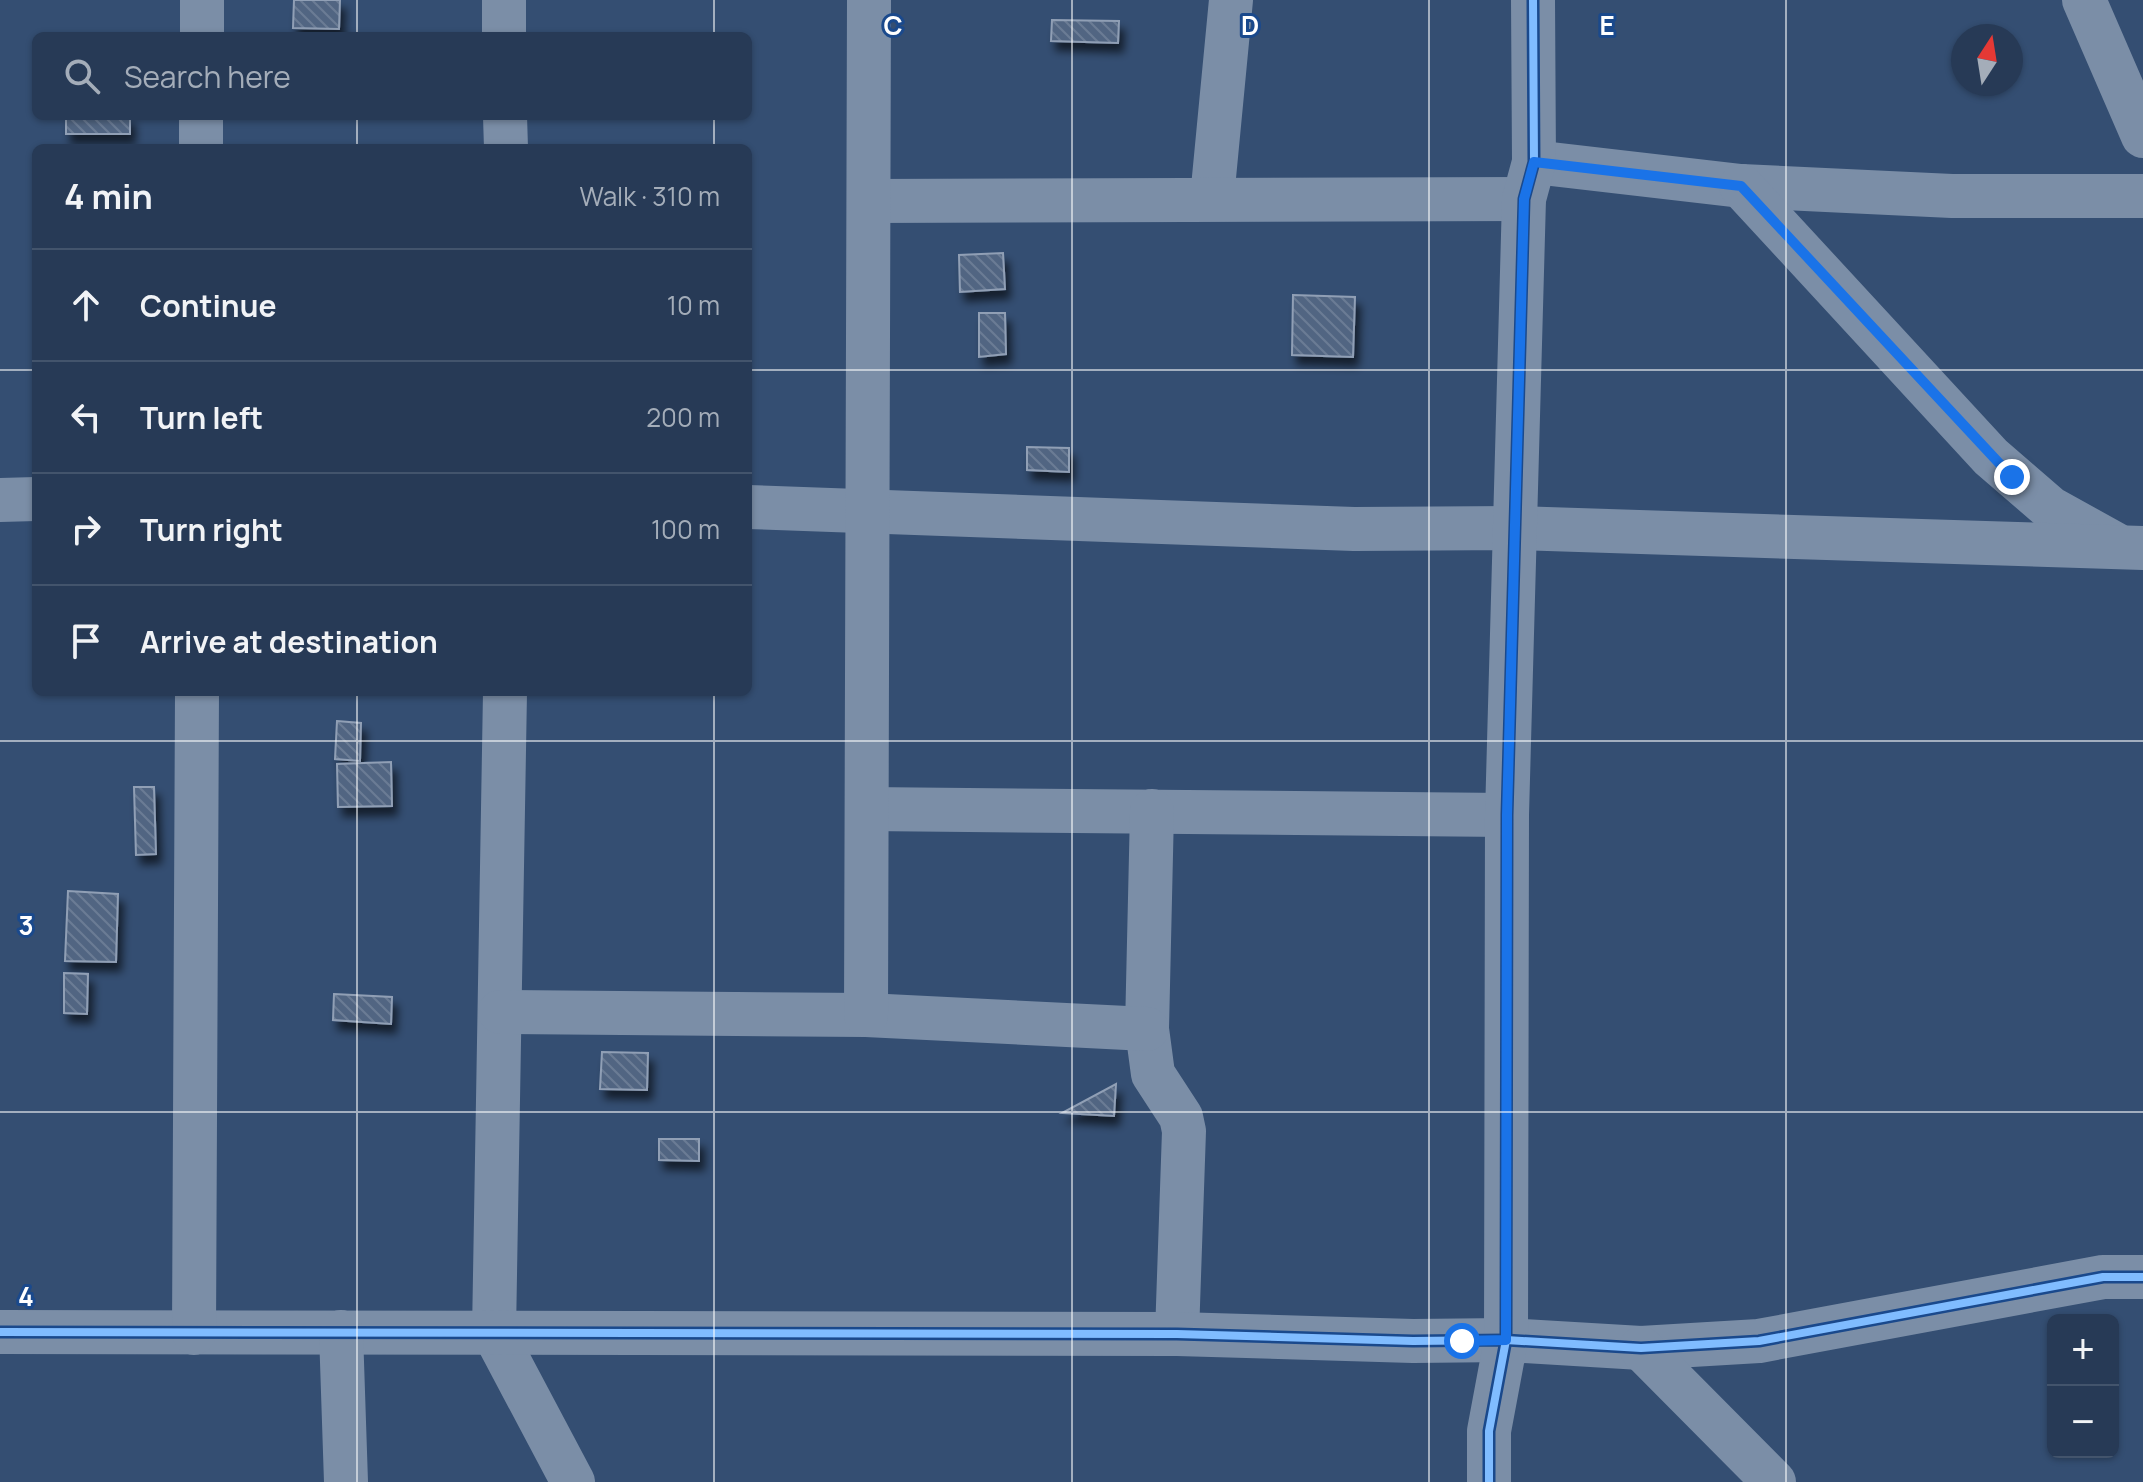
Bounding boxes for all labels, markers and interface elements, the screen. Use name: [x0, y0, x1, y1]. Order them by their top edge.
text: C: [883, 7, 903, 43]
text: D: [1241, 7, 1259, 43]
text: E: [1599, 7, 1615, 43]
north arrow: [1951, 24, 2023, 96]
search box: [32, 32, 752, 120]
icon: search: [60, 54, 104, 98]
text: Search here: [124, 56, 291, 97]
text: 4 min: [64, 173, 153, 219]
text: Walk · 310 m: [580, 178, 720, 214]
icon: ahead: [64, 283, 108, 327]
text: Continue: [140, 285, 276, 326]
text: 10 m: [667, 287, 720, 323]
icon: left: [64, 395, 108, 439]
text: Turn left: [140, 397, 263, 438]
text: 200 m: [646, 399, 720, 435]
route end: [1994, 459, 2030, 495]
icon: right: [64, 507, 108, 551]
text: Turn right: [140, 509, 283, 550]
text: 100 m: [651, 511, 720, 547]
icon: arrive: [64, 619, 108, 663]
text: Arrive at destination: [140, 621, 438, 662]
text: 3: [18, 907, 34, 943]
text: 4: [18, 1278, 34, 1314]
map controls: [2047, 1314, 2119, 1458]
button: +: [2047, 1314, 2119, 1386]
route start: [1444, 1323, 1480, 1359]
button: −: [2047, 1386, 2119, 1458]

